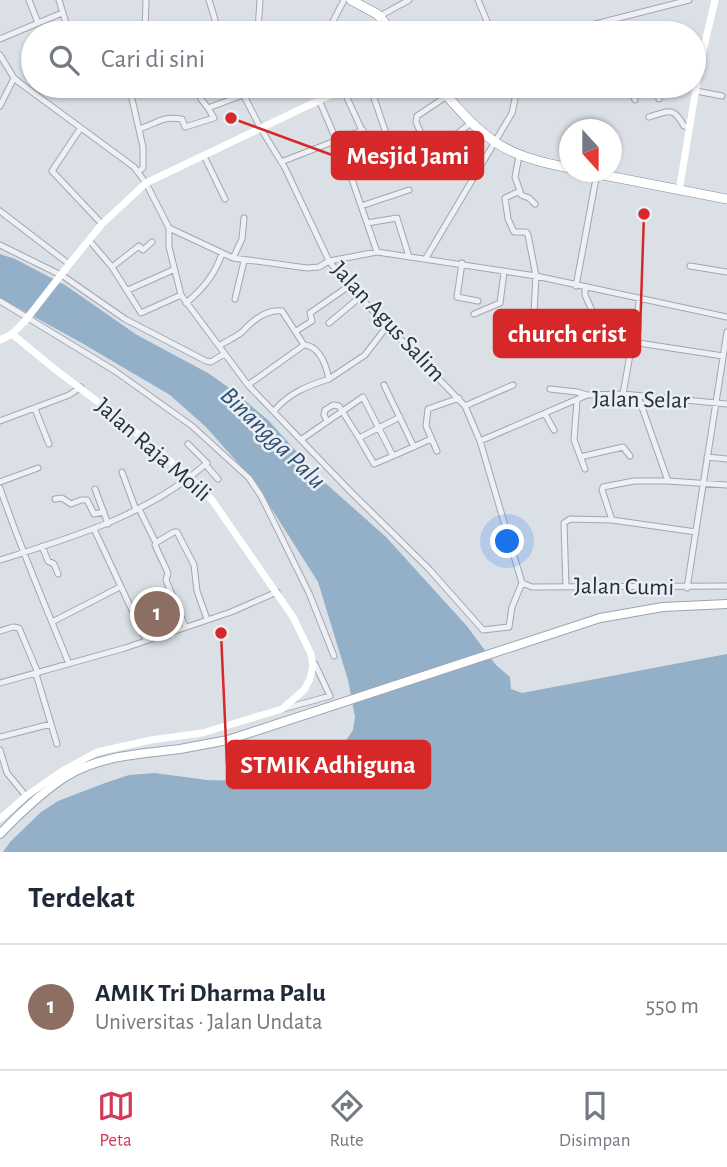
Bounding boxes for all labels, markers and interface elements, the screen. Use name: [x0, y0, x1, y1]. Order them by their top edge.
search box: [21, 21, 706, 98]
icon: search: [45, 41, 83, 79]
text: Cari di sini: [101, 46, 205, 72]
north arrow: [559, 119, 622, 182]
callout: Mesjid Jami: [332, 132, 483, 179]
text: Mesjid Jami: [347, 143, 469, 169]
street label: Jalan Agus Salim: [326, 257, 450, 387]
callout: church crist: [494, 310, 640, 357]
text: church crist: [508, 321, 626, 347]
water label: Binangga Palu: [215, 382, 331, 494]
street label: Jalan Selar: [592, 387, 690, 413]
street label: Jalan Raja Moili: [91, 394, 215, 506]
your location: [490, 524, 524, 558]
street label: Jalan Cumi: [574, 574, 674, 600]
pin: 1: [134, 588, 180, 640]
callout: STMIK Adhiguna: [227, 741, 430, 788]
text: STMIK Adhiguna: [240, 752, 416, 778]
text: Terdekat: [28, 883, 135, 913]
text: AMIK Tri Dharma Palu: [95, 980, 326, 1006]
text: 1: [47, 995, 55, 1018]
text: 550 m: [645, 995, 699, 1018]
text: Universitas · Jalan Undata: [95, 1011, 323, 1034]
tab: Peta: [97, 1087, 135, 1152]
tab: Rute: [328, 1087, 366, 1152]
tab: Disimpan: [559, 1087, 630, 1152]

